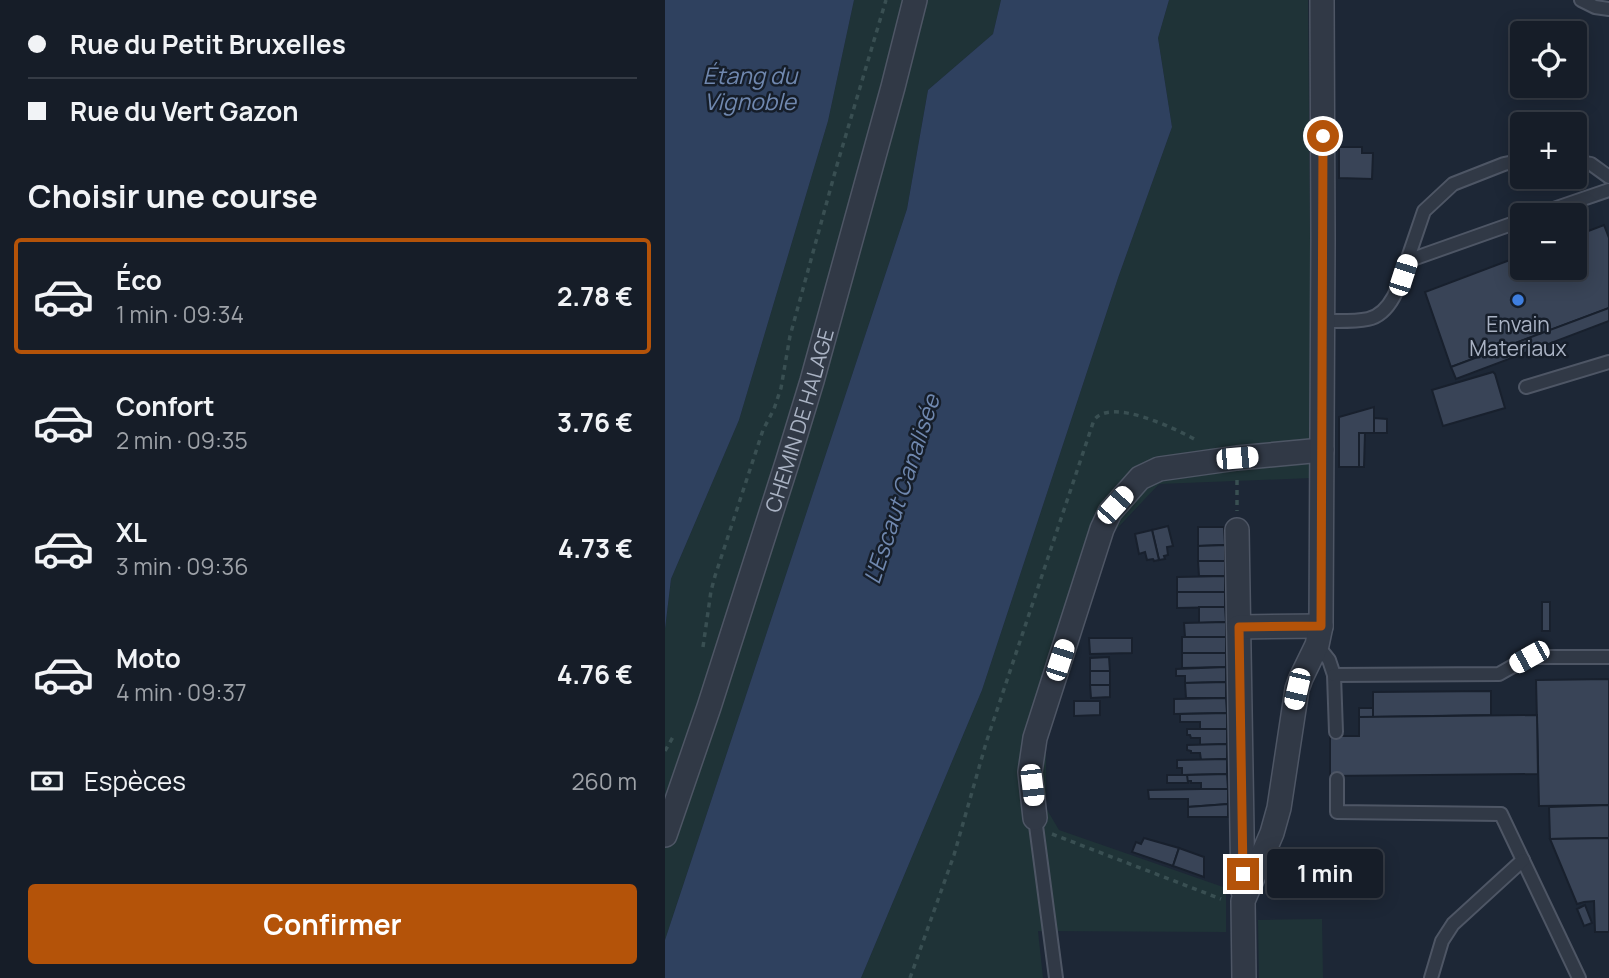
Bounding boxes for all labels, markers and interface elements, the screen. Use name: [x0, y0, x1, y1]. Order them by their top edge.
map controls: [1510, 21, 1587, 280]
button: locate: [1510, 21, 1587, 98]
text: Rue du Petit Bruxelles: [70, 26, 346, 62]
water label: Étang du Vignoble: [703, 59, 799, 117]
text: Rue du Vert Gazon: [70, 93, 299, 129]
button: +: [1510, 112, 1587, 189]
route start: [1307, 120, 1339, 152]
text: Choisir une course: [28, 174, 318, 218]
button: −: [1510, 203, 1587, 280]
car: [1387, 252, 1420, 298]
text: Éco: [116, 262, 162, 298]
icon: car: [32, 265, 95, 328]
text: 2.78 €: [557, 278, 633, 314]
marker: Envain Materiaux: [1510, 292, 1526, 308]
text: 1 min · 09:34: [116, 298, 244, 330]
place label: Envain Materiaux: [1469, 310, 1567, 362]
street label: CHEMIN DE HALAGE: [758, 325, 840, 516]
text: Confort: [116, 388, 215, 424]
water label: L'Escaut Canalisée: [855, 389, 947, 588]
icon: car: [32, 391, 95, 454]
text: 3.76 €: [557, 404, 633, 440]
text: 2 min · 09:35: [116, 424, 248, 456]
car: [1216, 446, 1259, 470]
car: [1094, 482, 1137, 528]
text: XL: [116, 514, 147, 550]
icon: car: [32, 517, 95, 580]
text: 4.73 €: [558, 530, 633, 566]
text: 3 min · 09:36: [116, 550, 248, 582]
car: [1044, 637, 1077, 683]
car: [1506, 638, 1553, 676]
text: Moto: [116, 640, 181, 676]
icon: car: [32, 643, 95, 706]
text: 4.76 €: [557, 656, 633, 692]
car: [1283, 666, 1312, 712]
text: 4 min · 09:37: [116, 676, 247, 708]
icon: cash: [28, 762, 66, 800]
text: Espèces: [84, 763, 186, 799]
car: [1020, 763, 1045, 807]
text: 260 m: [571, 765, 637, 797]
callout: 1 min: [1267, 850, 1383, 898]
text: 1 min: [1297, 857, 1353, 889]
route end: [1227, 858, 1259, 890]
button: Confirmer: [28, 884, 637, 964]

